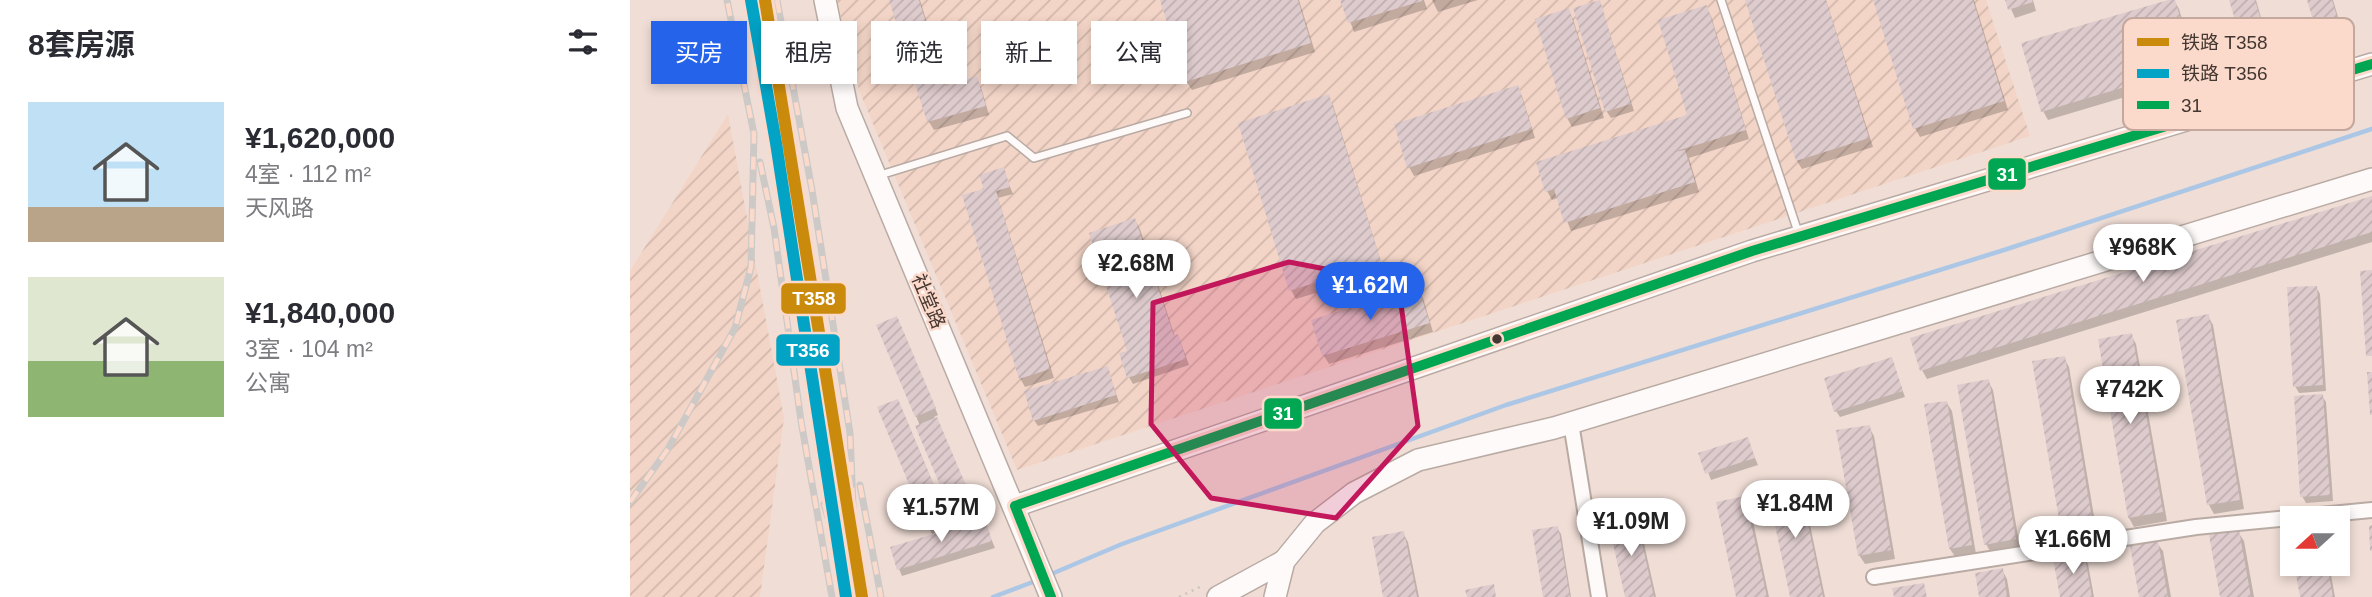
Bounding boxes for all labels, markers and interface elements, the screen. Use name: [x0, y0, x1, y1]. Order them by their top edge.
legend: [2123, 18, 2354, 130]
chip: 买房: [651, 21, 747, 84]
chip: 租房: [761, 21, 857, 84]
chip: 筛选: [871, 21, 967, 84]
chip: 新上: [981, 21, 1077, 84]
chip: 公寓: [1091, 21, 1187, 84]
icon: filters: [564, 23, 602, 61]
text: 8套房源: [28, 28, 135, 61]
text: 铁路 T358: [2181, 32, 2268, 53]
text: 铁路 T356: [2181, 63, 2268, 84]
text: 31: [2181, 95, 2202, 116]
text: ¥1,620,000: [245, 121, 395, 154]
icon: home: [84, 130, 168, 214]
line badge: 31: [1987, 157, 2027, 191]
text: 4室 · 112 m²: [245, 161, 371, 187]
text: 31: [1996, 164, 2018, 185]
text: 天风路: [245, 195, 314, 221]
pin: ¥968K: [2094, 224, 2192, 284]
text: ¥968K: [2109, 234, 2177, 260]
pin: ¥2.68M: [1079, 240, 1193, 300]
text: ¥2.68M: [1098, 250, 1174, 276]
pin: ¥1.62M: [1313, 262, 1427, 322]
street label: 社堂路: [908, 271, 949, 332]
text: ¥1.62M: [1332, 272, 1408, 298]
line badge: T358: [780, 282, 847, 315]
text: T358: [792, 288, 836, 309]
text: ¥1,840,000: [245, 296, 395, 329]
icon: home: [84, 305, 168, 389]
unlabelled marker: [1490, 332, 1504, 346]
line badge: T356: [775, 333, 841, 367]
text: 3室 · 104 m²: [245, 336, 373, 362]
text: T356: [786, 340, 830, 361]
pin: ¥742K: [2081, 366, 2179, 426]
text: 公寓: [245, 370, 291, 396]
text: ¥742K: [2096, 376, 2164, 402]
line badge: 31: [1263, 397, 1303, 430]
text: 31: [1272, 403, 1294, 424]
pin: ¥1.84M: [1738, 480, 1852, 540]
pin: ¥1.57M: [884, 484, 998, 544]
text: ¥1.84M: [1757, 490, 1833, 516]
text: ¥1.57M: [903, 494, 979, 520]
pin: ¥1.09M: [1574, 498, 1688, 558]
north arrow: [2280, 506, 2350, 576]
map controls: [2280, 506, 2350, 576]
text: ¥1.09M: [1593, 508, 1669, 534]
pin: ¥1.66M: [2016, 516, 2130, 576]
text: ¥1.66M: [2035, 526, 2111, 552]

